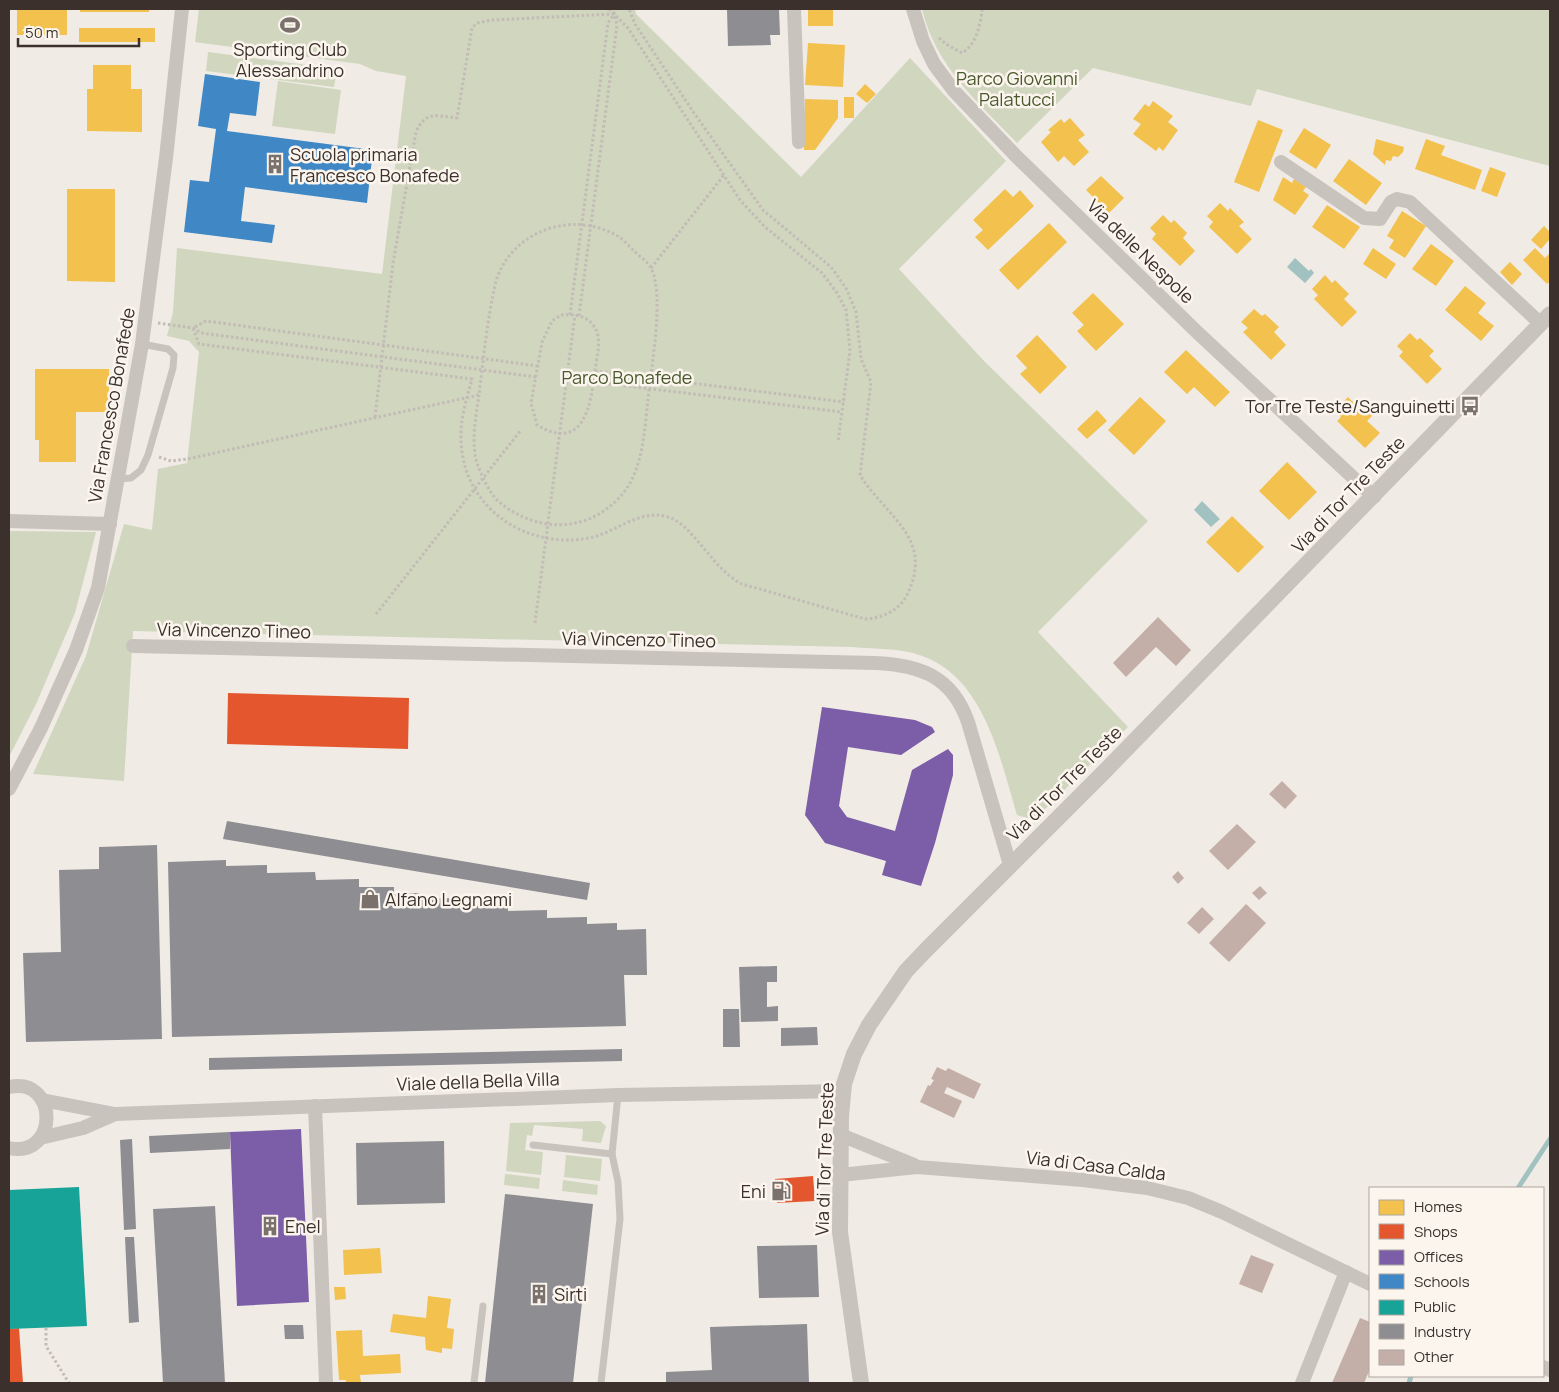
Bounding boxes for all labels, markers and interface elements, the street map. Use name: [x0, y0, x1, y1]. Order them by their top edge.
sports icon: Sporting Club Alessandrino: [279, 14, 301, 36]
scale bar: [18, 15, 139, 47]
text: 50 m: [25, 22, 59, 43]
place label: Sporting Club Alessandrino: [233, 37, 347, 82]
park label: Parco Giovanni Palatucci: [956, 66, 1078, 111]
place label: Scuola primaria Francesco Bonafede: [290, 142, 460, 187]
building icon: Scuola primaria Francesco Bonafede: [264, 153, 286, 175]
street label: Via delle Nespole: [1082, 194, 1200, 308]
street label: Via Francesco Bonafede: [82, 305, 140, 505]
park label: Parco Bonafede: [562, 365, 692, 389]
place label: Tor Tre Teste/Sanguinetti: [1245, 394, 1455, 418]
bus stop icon: Tor Tre Teste/Sanguinetti: [1459, 395, 1481, 417]
street label: Via di Tor Tre Teste: [1286, 430, 1410, 558]
street label: Via Vincenzo Tineo: [157, 617, 311, 643]
street label: Via Vincenzo Tineo: [562, 626, 716, 652]
street label: Via di Tor Tre Teste: [1001, 720, 1127, 846]
place label: Alfano Legnami: [385, 887, 512, 911]
shop icon: Alfano Legnami: [359, 888, 381, 910]
street label: Viale della Bella Villa: [396, 1066, 560, 1096]
street label: Via di Tor Tre Teste: [809, 1082, 839, 1236]
street label: Via di Casa Calda: [1025, 1145, 1167, 1185]
place label: Eni: [741, 1179, 766, 1203]
fuel station icon: Eni: [770, 1180, 792, 1202]
legend: [1369, 1187, 1544, 1377]
text: Homes: [1414, 1196, 1463, 1217]
place label: Enel: [285, 1214, 321, 1238]
building icon: Enel: [259, 1215, 281, 1237]
text: Shops: [1414, 1221, 1458, 1242]
text: Offices: [1414, 1246, 1463, 1267]
text: Schools: [1414, 1271, 1470, 1292]
place label: Sirti: [554, 1282, 587, 1306]
building icon: Sirti: [528, 1283, 550, 1305]
text: Public: [1414, 1296, 1456, 1317]
text: Industry: [1414, 1321, 1471, 1342]
text: Other: [1414, 1346, 1455, 1367]

